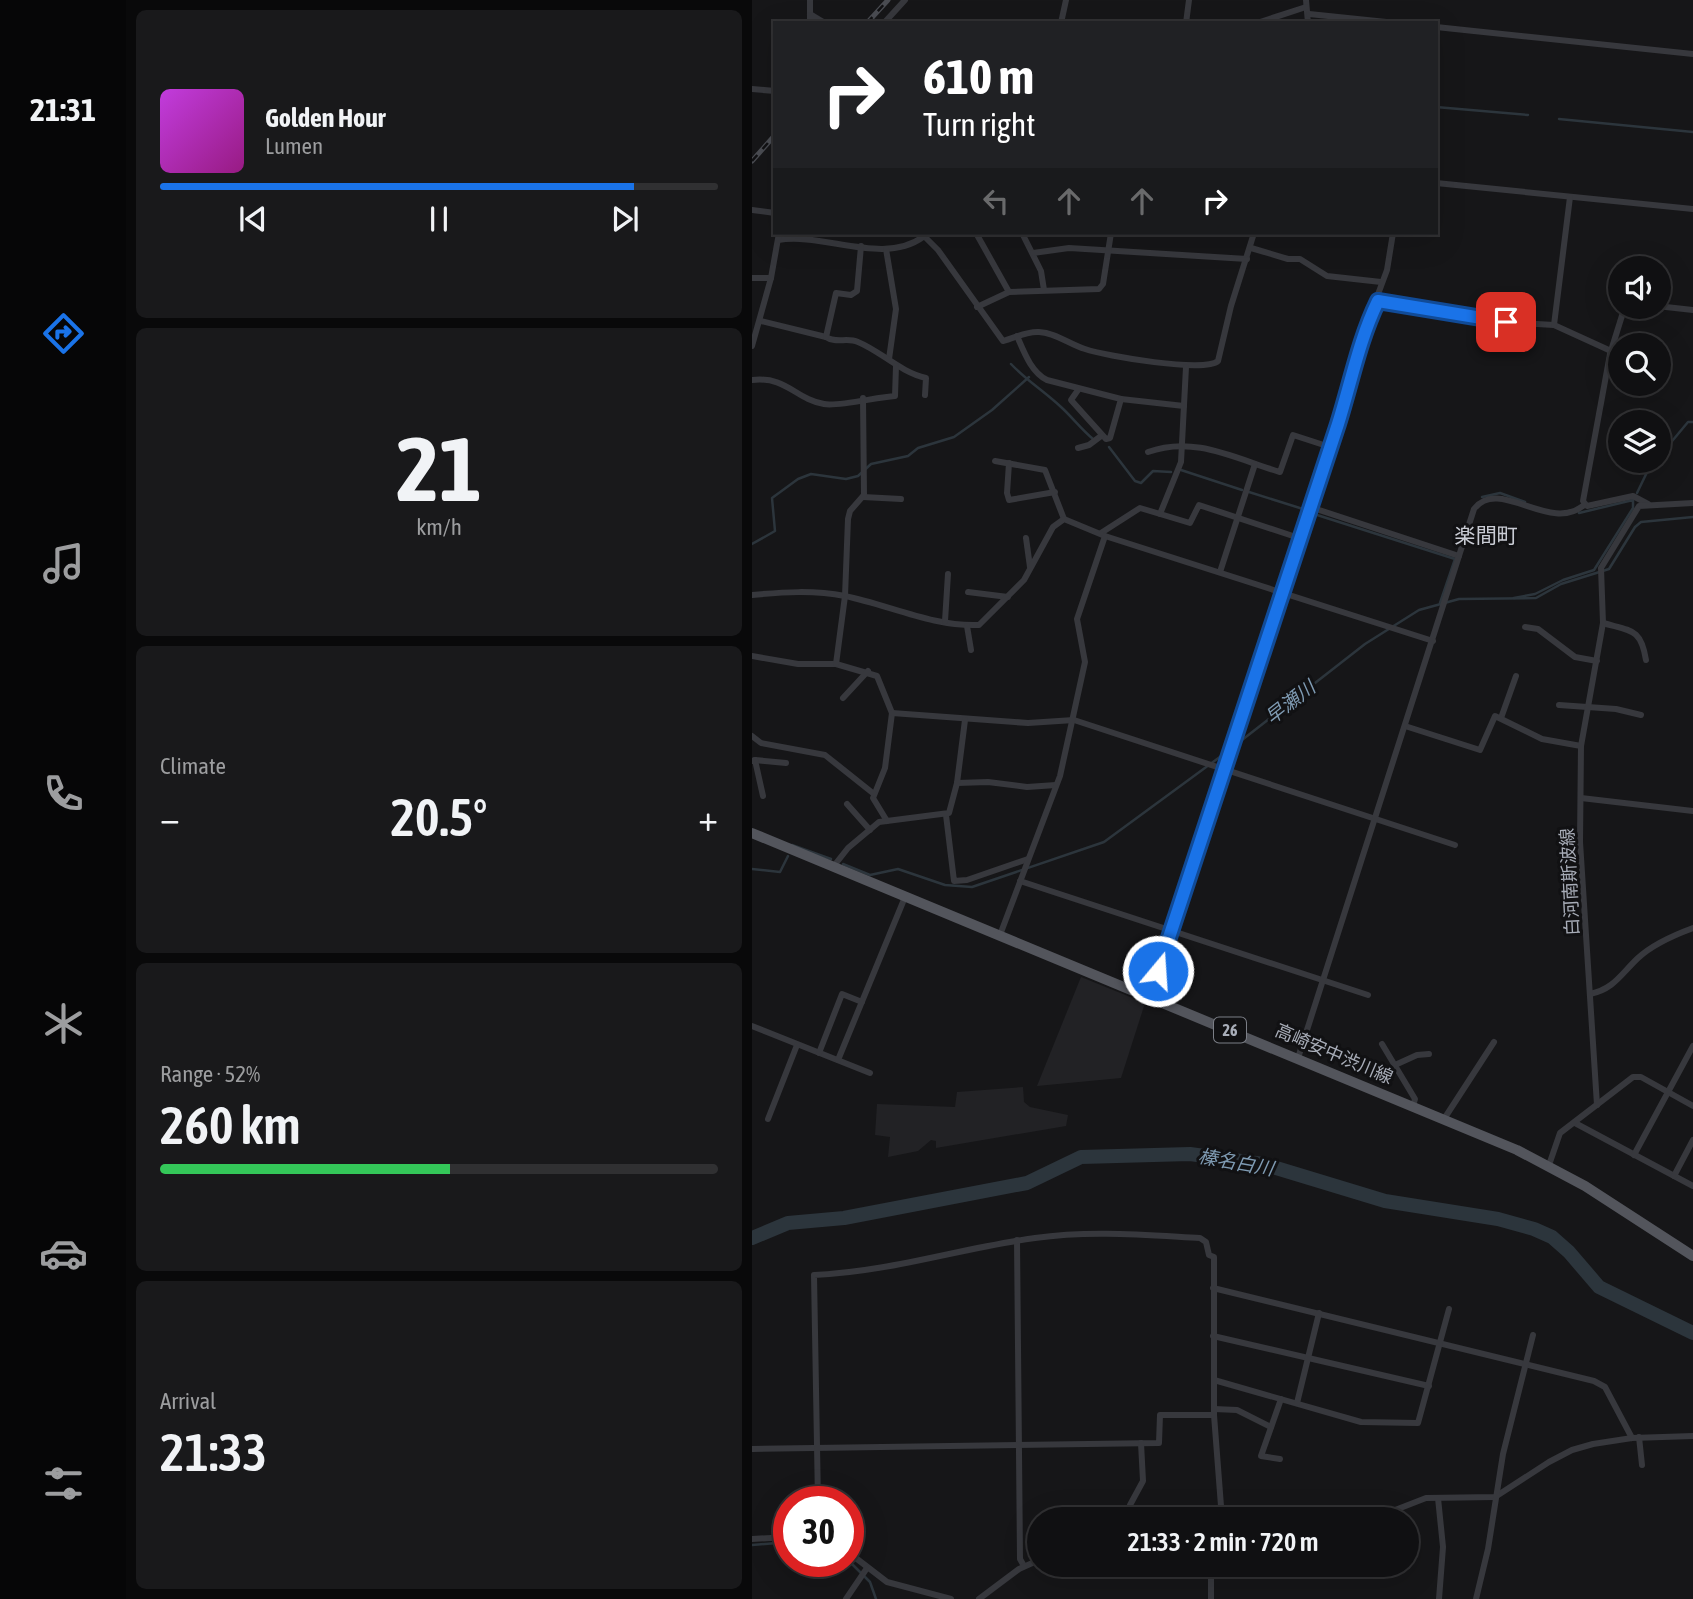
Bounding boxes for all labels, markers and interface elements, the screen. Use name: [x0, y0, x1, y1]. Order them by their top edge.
text: 610 m: [923, 48, 1034, 104]
icon: right: [808, 49, 899, 140]
text: 21:31: [30, 91, 96, 128]
text: Golden Hour: [265, 103, 385, 133]
text: Turn right: [923, 106, 1036, 143]
text: Lumen: [265, 133, 323, 159]
icon: left: [977, 182, 1015, 220]
icon: ahead: [1050, 182, 1088, 220]
icon: ahead: [1123, 182, 1161, 220]
icon: right: [1196, 182, 1234, 220]
icon: previous: [234, 200, 272, 238]
icon: pause: [420, 200, 458, 238]
icon: next: [606, 200, 644, 238]
map controls: [1608, 256, 1671, 473]
button: sound: [1608, 256, 1671, 319]
pin: [1476, 292, 1536, 352]
icon: arrive: [1487, 303, 1525, 341]
icon: directions: [39, 309, 88, 358]
button: search: [1608, 333, 1671, 396]
button: layers: [1608, 410, 1671, 473]
text: 21: [396, 416, 482, 520]
text: km/h: [416, 514, 462, 540]
district label: 楽間町: [1455, 523, 1518, 547]
icon: music: [39, 539, 88, 588]
water label: 早瀬川: [1261, 675, 1321, 728]
text: Climate: [160, 753, 226, 779]
icon: phone: [39, 769, 88, 818]
text: 20.5°: [391, 787, 487, 847]
text: −: [160, 796, 180, 839]
text: +: [698, 796, 718, 839]
street label: 白河南斯波線: [1556, 828, 1583, 937]
position arrow: [1121, 934, 1195, 1008]
icon: climate: [39, 999, 88, 1048]
road number: 26: [1214, 1018, 1246, 1042]
street label: 高崎安中渋川線: [1272, 1019, 1396, 1088]
text: Range · 52%: [160, 1061, 260, 1087]
text: 260 km: [160, 1095, 301, 1155]
water label: 榛名白川: [1197, 1145, 1277, 1180]
icon: car: [39, 1229, 88, 1278]
text: Arrival: [160, 1388, 216, 1414]
text: 21:33: [160, 1422, 267, 1482]
icon: filters: [39, 1459, 88, 1508]
speed limit sign: 30: [773, 1486, 864, 1577]
text: 21:33 · 2 min · 720 m: [1128, 1527, 1318, 1557]

